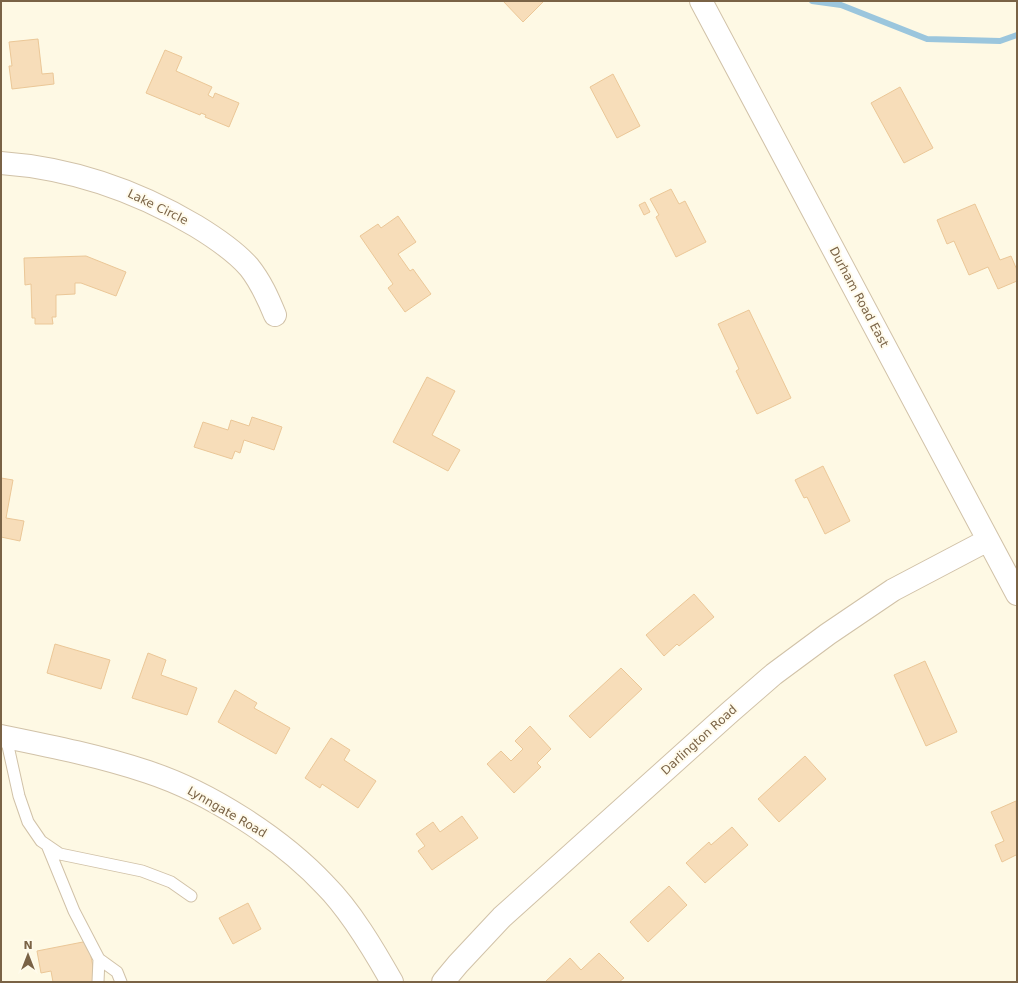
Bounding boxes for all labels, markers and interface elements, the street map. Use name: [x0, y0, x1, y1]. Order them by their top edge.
street label: Lake Circle: [126, 186, 190, 228]
street label: Durham Road East: [827, 244, 892, 350]
street label: Darlington Road: [658, 702, 740, 778]
street label: Lynngate Road: [185, 784, 269, 840]
north arrow: [8, 935, 48, 975]
text: N: [23, 939, 33, 952]

